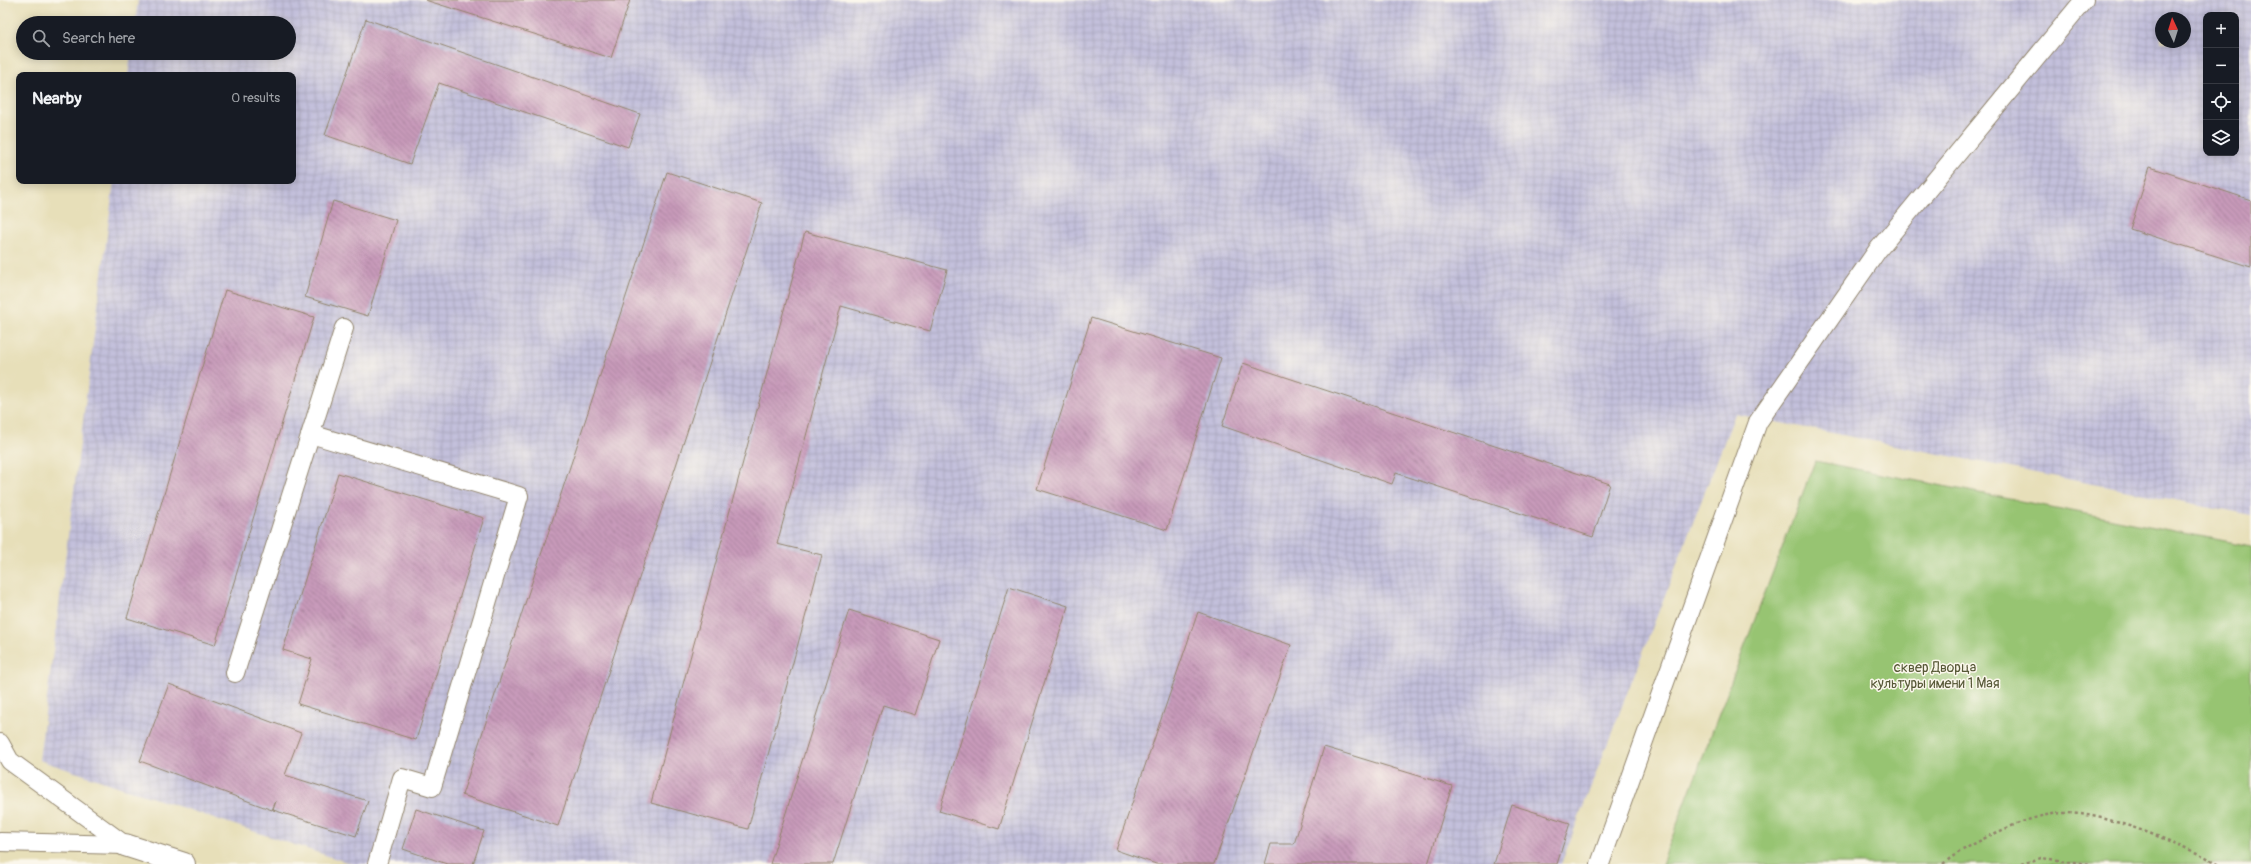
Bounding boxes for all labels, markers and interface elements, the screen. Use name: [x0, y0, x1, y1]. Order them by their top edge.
north arrow: [2155, 12, 2191, 48]
map controls: [2203, 12, 2239, 156]
button: +: [2203, 12, 2239, 48]
search box: [16, 16, 296, 60]
icon: search: [30, 27, 52, 49]
text: Search here: [62, 29, 135, 48]
button: −: [2203, 48, 2239, 84]
button: locate: [2203, 84, 2239, 120]
text: Nearby: [32, 88, 81, 109]
text: 0 results: [231, 90, 280, 106]
button: layers: [2203, 120, 2239, 156]
park label: сквер Дворца культуры имени 1 Мая: [1871, 659, 1999, 692]

